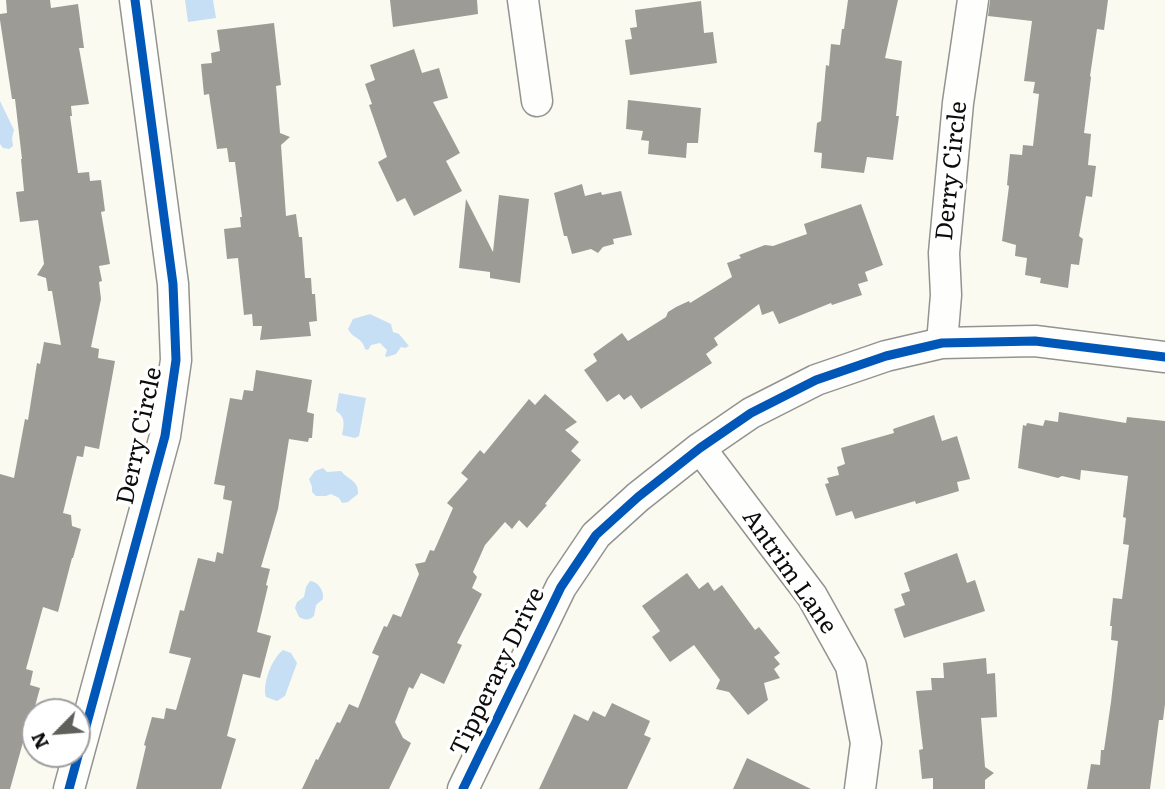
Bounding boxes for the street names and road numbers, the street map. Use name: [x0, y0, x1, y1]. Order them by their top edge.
street label: Derry Circle: [930, 100, 974, 242]
street label: Derry Circle: [111, 365, 169, 507]
street label: Antrim Lane: [736, 504, 842, 640]
street label: Tipperary Drive: [445, 583, 551, 761]

